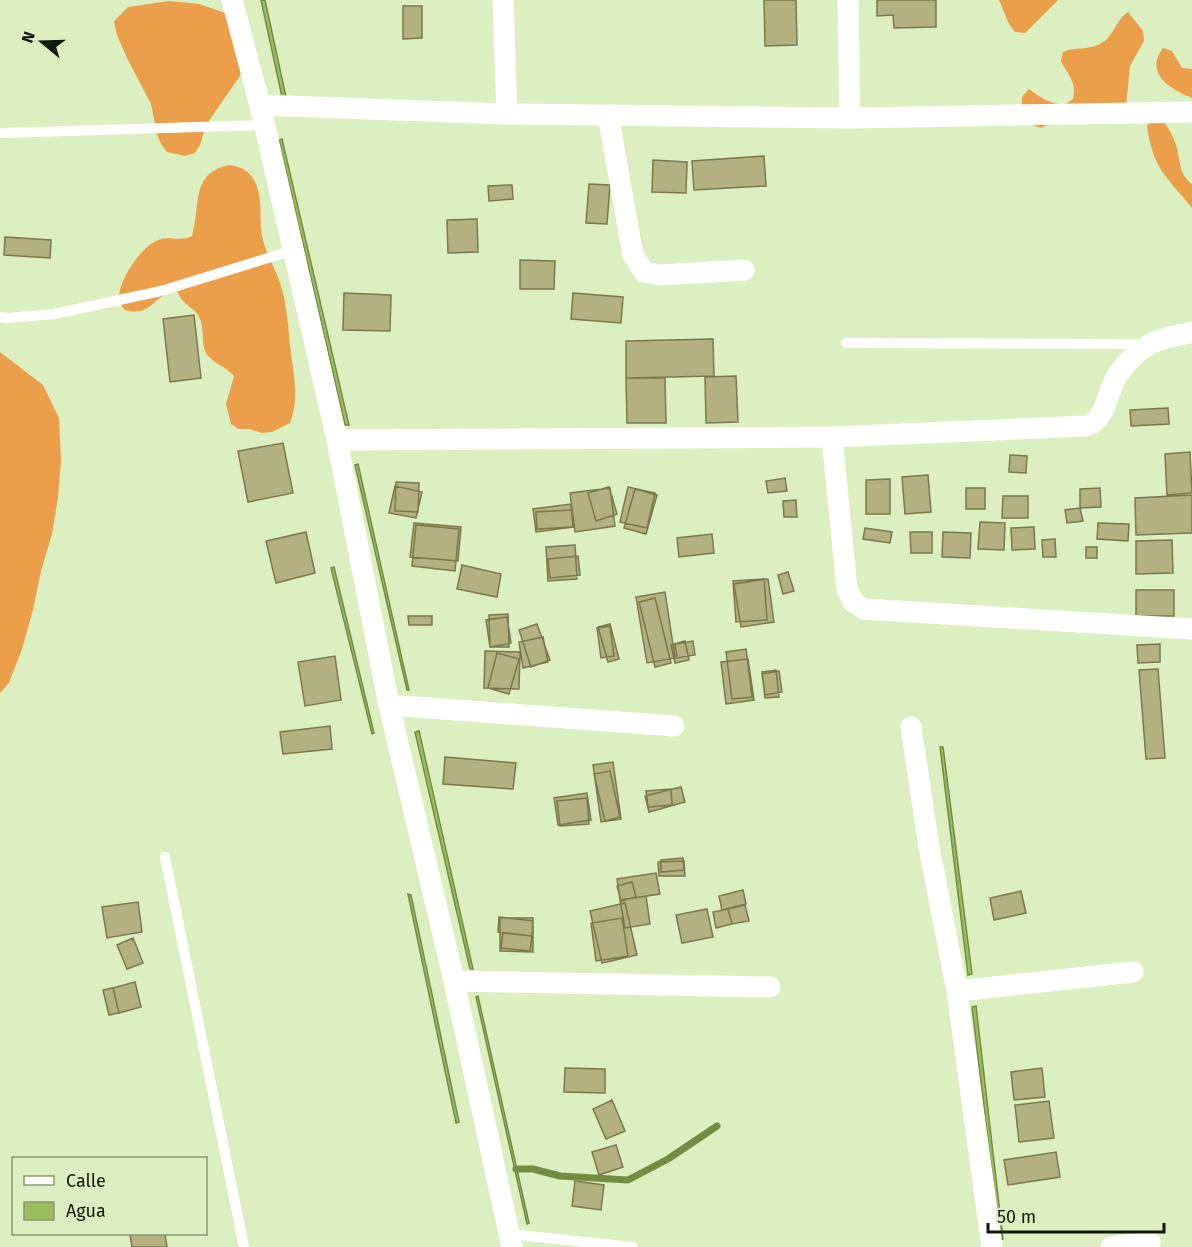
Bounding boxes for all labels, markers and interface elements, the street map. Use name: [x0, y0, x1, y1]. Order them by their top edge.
north arrow: [12, 12, 72, 72]
text: N: [18, 29, 39, 45]
legend: [12, 1157, 207, 1235]
text: Calle: [66, 1170, 106, 1192]
scale bar: [988, 1196, 1164, 1234]
text: Agua: [66, 1200, 106, 1222]
text: 50 m: [997, 1206, 1036, 1228]

